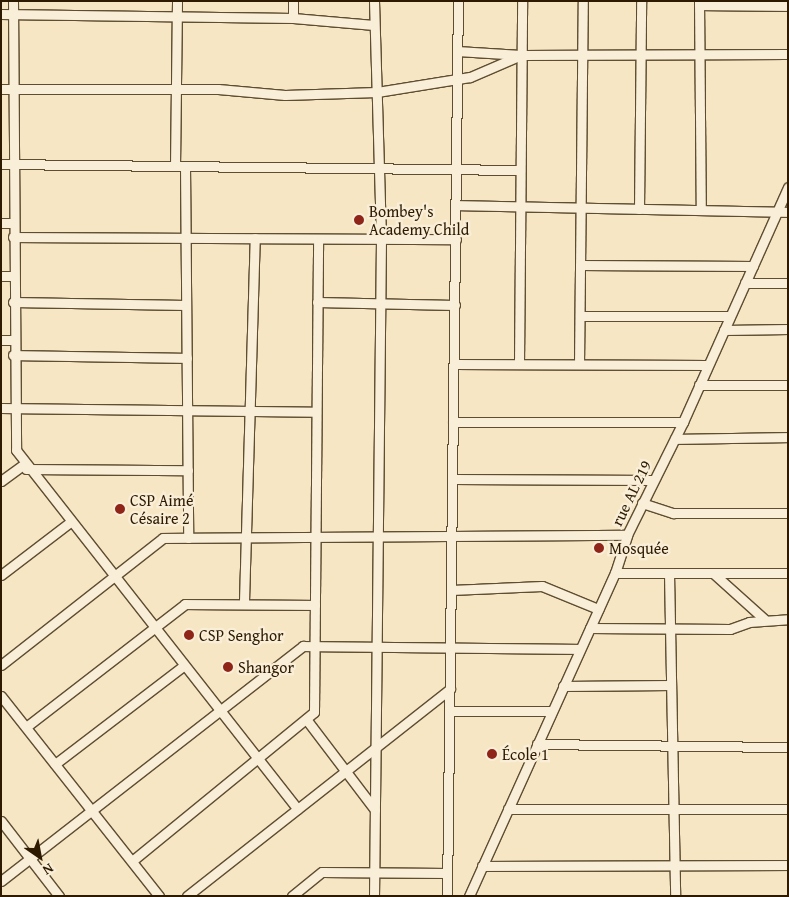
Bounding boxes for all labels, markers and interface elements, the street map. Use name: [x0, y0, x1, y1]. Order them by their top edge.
place label: Bombey's Academy Child: [369, 201, 469, 239]
marker: Bombey's Academy Child: [353, 214, 365, 226]
street label: rue AL 219: [607, 457, 655, 529]
place label: CSP Aimé Césaire 2: [130, 490, 193, 528]
marker: CSP Aimé Césaire 2: [114, 503, 126, 515]
place label: Mosquée: [609, 538, 669, 558]
marker: Mosquée: [593, 542, 605, 554]
place label: CSP Senghor: [199, 625, 284, 645]
marker: CSP Senghor: [183, 629, 195, 641]
place label: Shangor: [238, 657, 294, 677]
marker: Shangor: [222, 661, 234, 673]
place label: École 1: [502, 744, 549, 764]
marker: École 1: [486, 748, 498, 760]
north arrow: [15, 832, 65, 882]
text: N: [39, 859, 58, 881]

